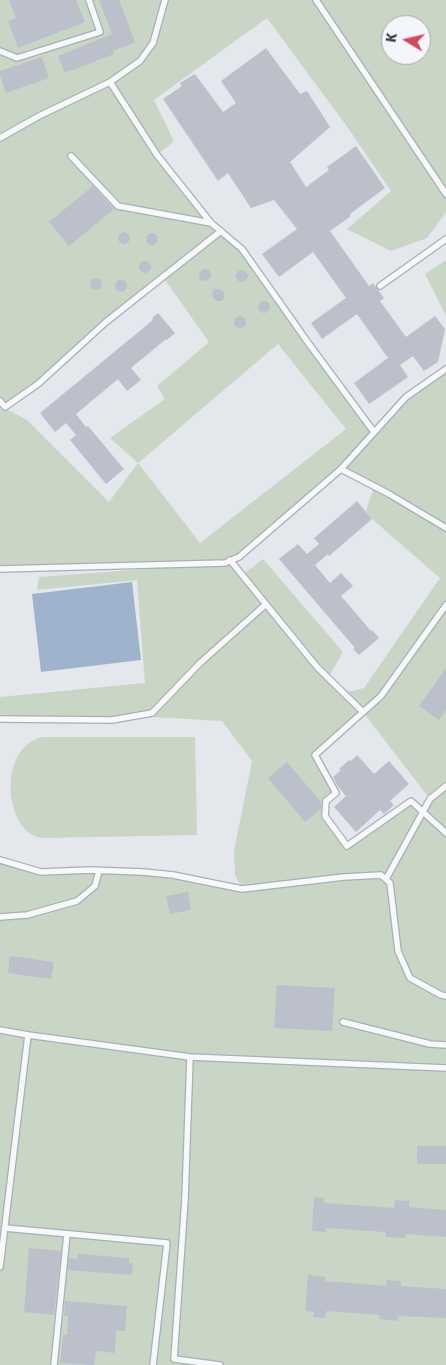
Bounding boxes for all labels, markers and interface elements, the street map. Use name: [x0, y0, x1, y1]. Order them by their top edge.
north arrow: [381, 15, 431, 65]
text: K: [383, 32, 401, 43]

